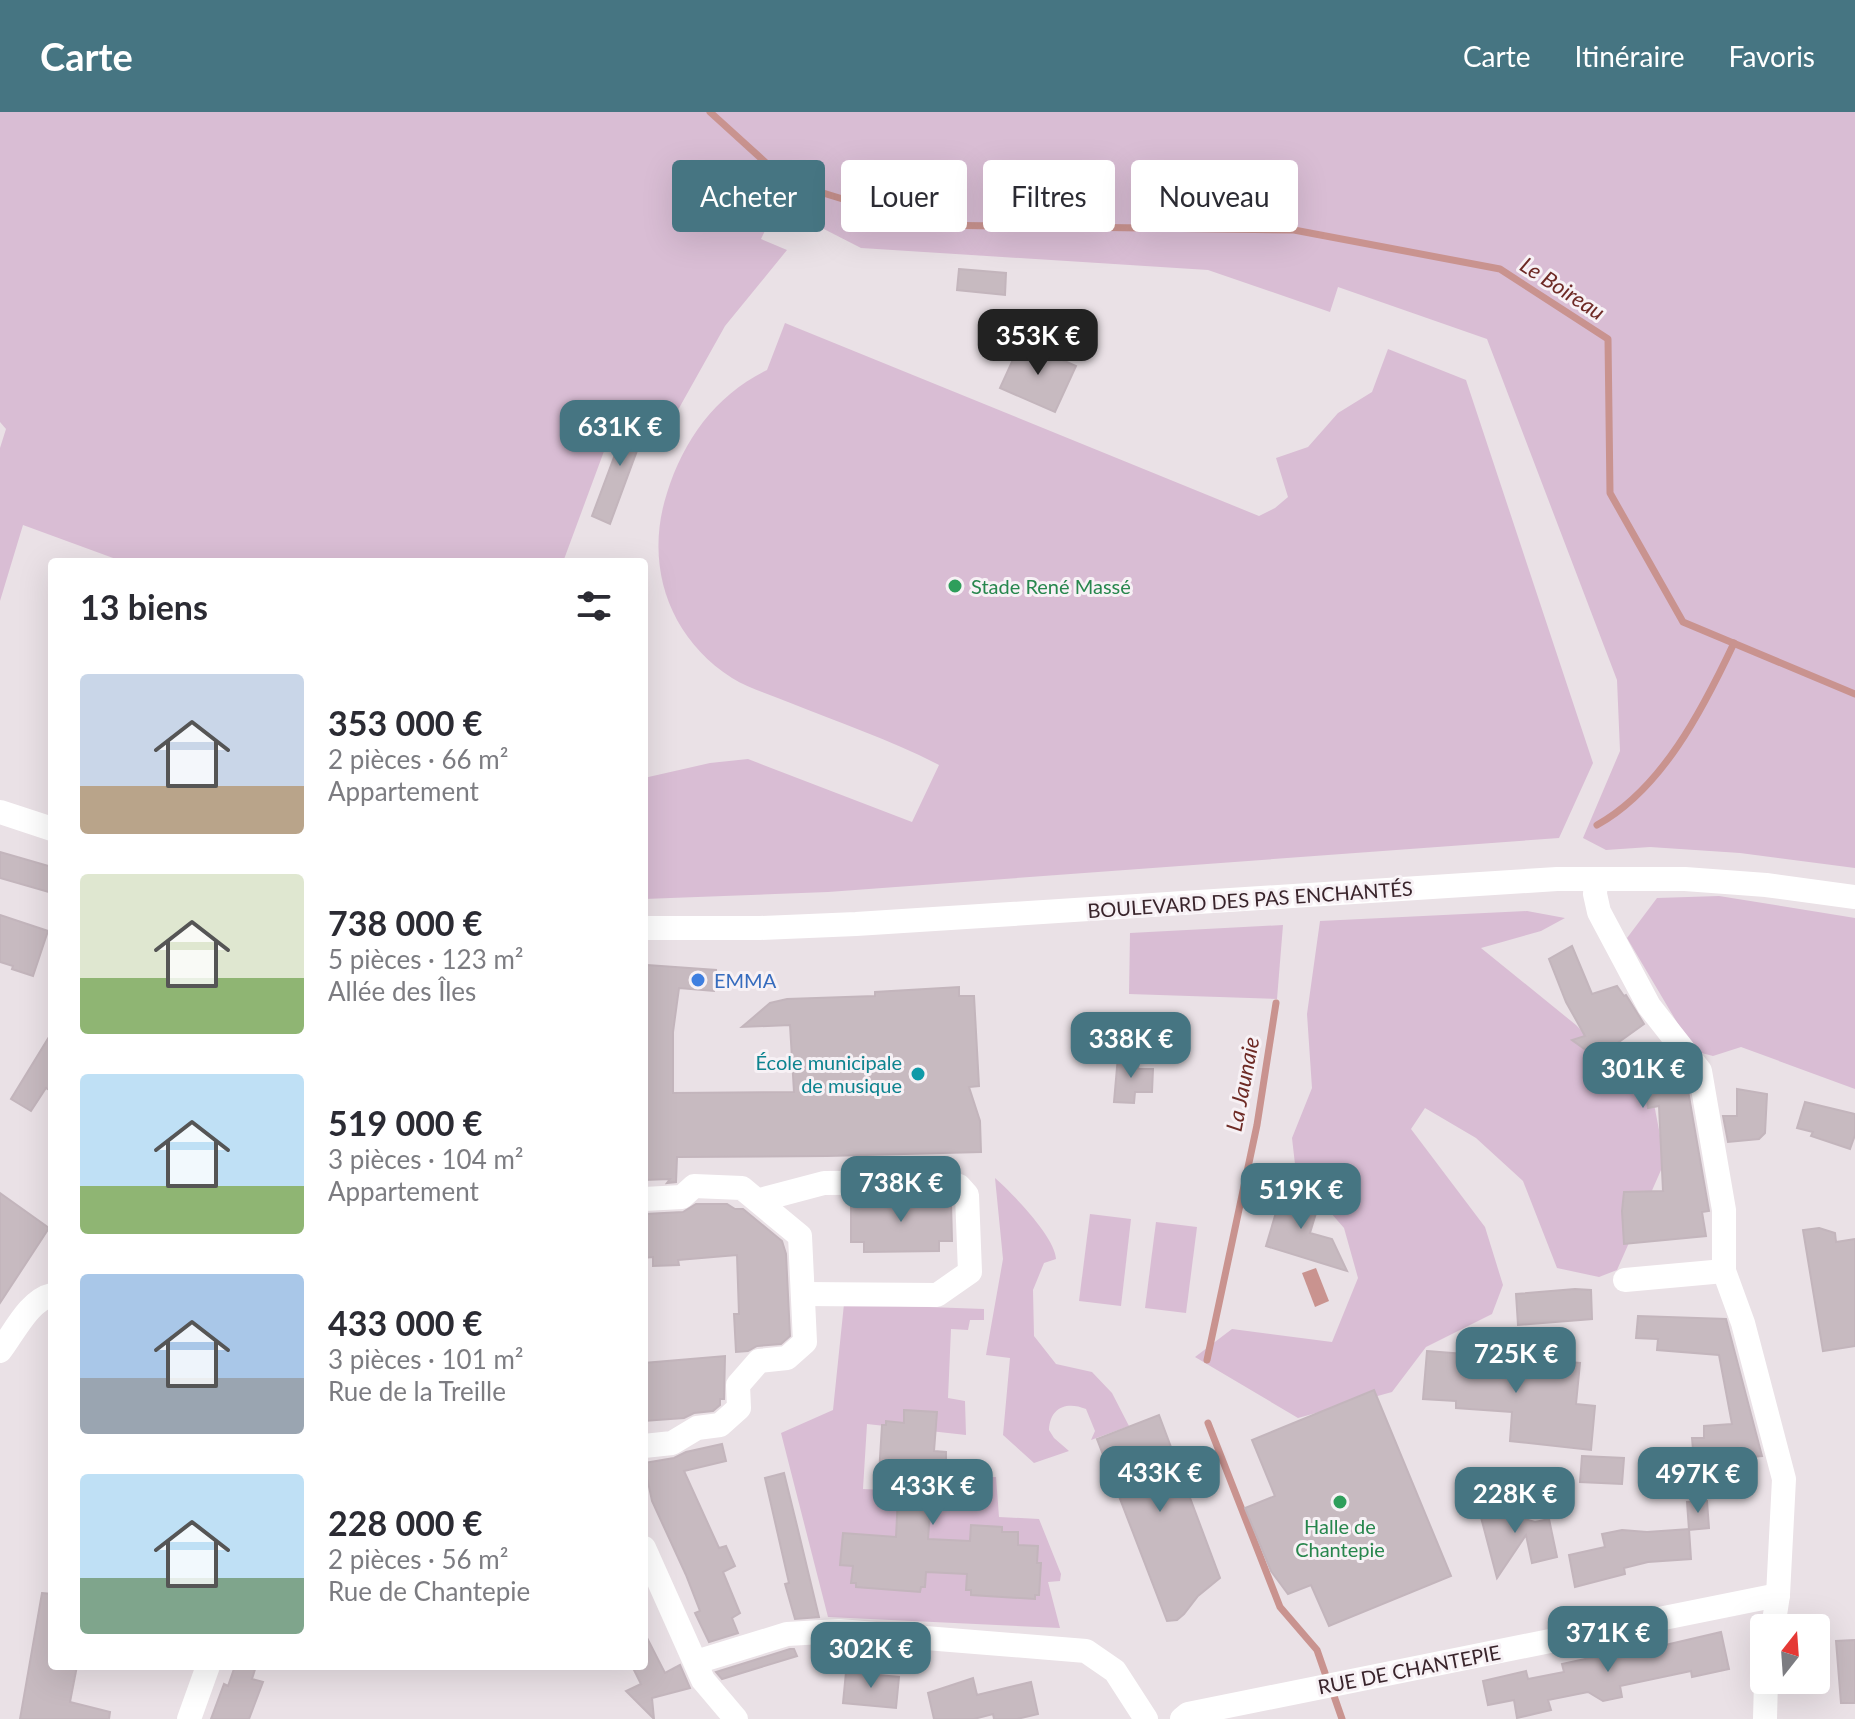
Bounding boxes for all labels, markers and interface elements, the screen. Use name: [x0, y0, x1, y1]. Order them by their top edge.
text: Carte: [40, 33, 133, 79]
text: Carte: [1463, 39, 1530, 73]
text: Itinéraire: [1574, 39, 1685, 73]
text: Favoris: [1729, 39, 1815, 73]
chip: Acheter: [672, 160, 825, 232]
chip: Louer: [841, 160, 967, 232]
chip: Filtres: [983, 160, 1115, 232]
chip: Nouveau: [1131, 160, 1298, 232]
water label: Le Boireau: [1516, 251, 1610, 325]
pin: 353K €: [973, 309, 1103, 377]
text: 353K €: [996, 319, 1080, 351]
pin: 631K €: [555, 400, 685, 468]
text: 631K €: [578, 410, 662, 442]
place label: Stade René Massé: [971, 574, 1131, 598]
marker: Stade René Massé: [946, 577, 964, 595]
icon: filters: [572, 584, 616, 628]
text: 13 biens: [80, 586, 208, 627]
text: 353 000 €: [328, 702, 483, 743]
icon: home: [144, 706, 240, 802]
text: 2 pièces · 66 m²: [328, 743, 508, 775]
text: Appartement: [328, 775, 479, 807]
street label: BOULEVARD DES PAS ENCHANTÉS: [1087, 876, 1413, 922]
text: 738 000 €: [328, 902, 483, 943]
icon: home: [144, 906, 240, 1002]
text: 5 pièces · 123 m²: [328, 943, 523, 975]
place label: EMMA: [714, 968, 777, 992]
marker: EMMA: [689, 971, 707, 989]
text: Allée des Îles: [328, 975, 476, 1007]
pin: 338K €: [1066, 1012, 1196, 1080]
text: 338K €: [1089, 1022, 1173, 1054]
water label: La Jaunaie: [1220, 1034, 1264, 1134]
pin: 301K €: [1578, 1042, 1708, 1110]
place label: École municipale de musique: [755, 1050, 902, 1097]
text: 301K €: [1601, 1052, 1685, 1084]
marker: École municipale de musique: [909, 1065, 927, 1083]
text: 519 000 €: [328, 1102, 483, 1143]
icon: home: [144, 1106, 240, 1202]
text: 3 pièces · 104 m²: [328, 1143, 523, 1175]
pin: 738K €: [836, 1156, 966, 1224]
pin: 519K €: [1236, 1163, 1366, 1231]
text: 738K €: [859, 1166, 943, 1198]
text: 519K €: [1259, 1173, 1343, 1205]
text: Appartement: [328, 1175, 479, 1207]
text: 433 000 €: [328, 1302, 483, 1343]
icon: home: [144, 1306, 240, 1402]
pin: 725K €: [1451, 1327, 1581, 1395]
text: 725K €: [1474, 1337, 1558, 1369]
text: 3 pièces · 101 m²: [328, 1343, 523, 1375]
text: Rue de la Treille: [328, 1375, 506, 1407]
pin: 433K €: [1095, 1446, 1225, 1514]
pin: 497K €: [1633, 1447, 1763, 1515]
text: 433K €: [1118, 1456, 1202, 1488]
text: 497K €: [1656, 1457, 1740, 1489]
pin: 433K €: [868, 1459, 998, 1527]
pin: 228K €: [1450, 1467, 1580, 1535]
text: 433K €: [891, 1469, 975, 1501]
text: 228K €: [1473, 1477, 1557, 1509]
marker: Halle de Chantepie: [1331, 1493, 1349, 1511]
text: 228 000 €: [328, 1502, 483, 1543]
icon: home: [144, 1506, 240, 1602]
place label: Halle de Chantepie: [1295, 1514, 1385, 1561]
text: 2 pièces · 56 m²: [328, 1543, 508, 1575]
text: Rue de Chantepie: [328, 1575, 530, 1607]
pin: 371K €: [1543, 1606, 1673, 1674]
north arrow: [1750, 1614, 1830, 1694]
map controls: [1750, 1614, 1830, 1694]
text: 371K €: [1566, 1616, 1650, 1648]
pin: 302K €: [806, 1622, 936, 1690]
text: 302K €: [829, 1632, 913, 1664]
street label: RUE DE CHANTEPIE: [1316, 1640, 1502, 1698]

